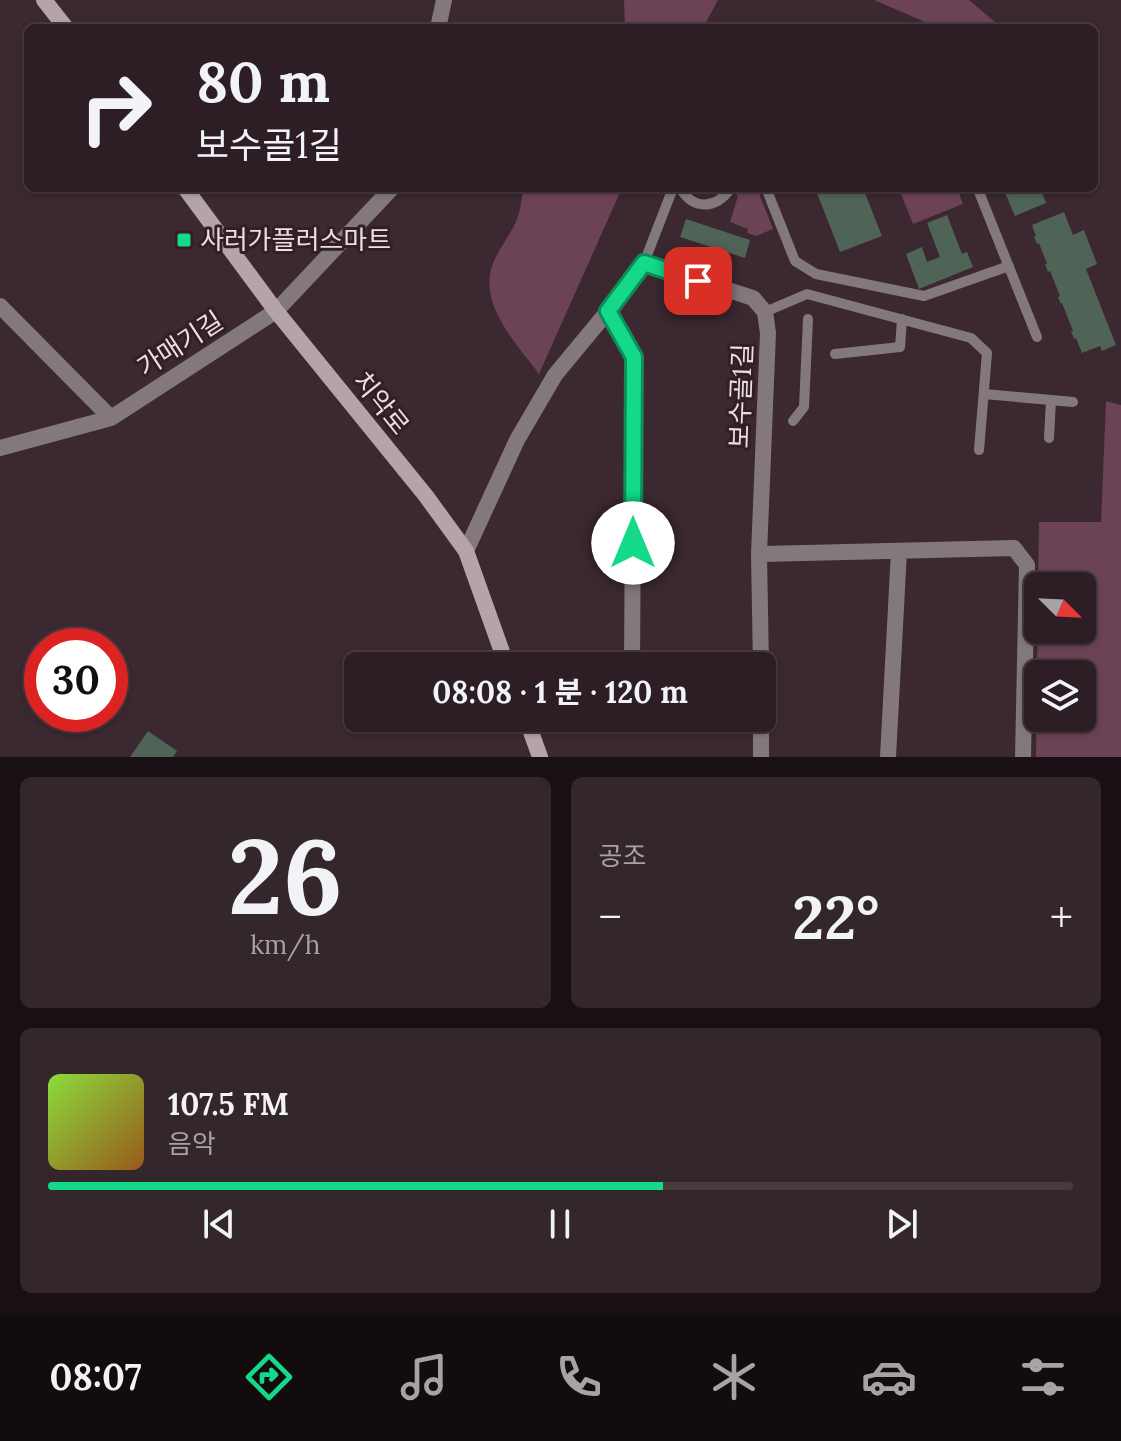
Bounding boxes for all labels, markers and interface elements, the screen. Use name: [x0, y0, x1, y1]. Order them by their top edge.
text: 80 m: [196, 46, 330, 117]
icon: right: [64, 56, 168, 160]
text: 보수골1길: [196, 122, 342, 168]
place label: 사러가플러스마트: [200, 223, 391, 256]
marker: 사러가플러스마트: [175, 231, 193, 249]
pin: [664, 247, 732, 315]
icon: arrive: [676, 259, 720, 303]
street label: 가매기길: [131, 304, 229, 383]
street label: 보수골1길: [722, 343, 759, 449]
street label: 치악로: [346, 364, 417, 441]
position arrow: [591, 501, 675, 585]
north arrow: [1024, 572, 1096, 644]
map controls: [1024, 572, 1096, 732]
speed limit sign: 30: [24, 628, 128, 732]
button: layers: [1024, 660, 1096, 732]
text: 08:08 · 1 분 · 120 m: [432, 673, 688, 711]
text: 26: [228, 809, 343, 942]
text: 공조: [599, 839, 646, 872]
text: 22°: [792, 879, 879, 955]
text: −: [599, 889, 622, 945]
text: +: [1050, 889, 1073, 945]
text: km/h: [250, 928, 320, 961]
text: 107.5 FM: [168, 1085, 289, 1123]
text: 음악: [168, 1127, 216, 1160]
icon: previous: [197, 1202, 241, 1246]
icon: pause: [538, 1202, 582, 1246]
icon: next: [880, 1202, 924, 1246]
icon: directions: [241, 1349, 297, 1405]
icon: music: [396, 1349, 452, 1405]
icon: phone: [551, 1349, 607, 1405]
icon: climate: [706, 1349, 762, 1405]
icon: car: [861, 1349, 917, 1405]
icon: filters: [1015, 1349, 1071, 1405]
text: 08:07: [49, 1354, 142, 1400]

